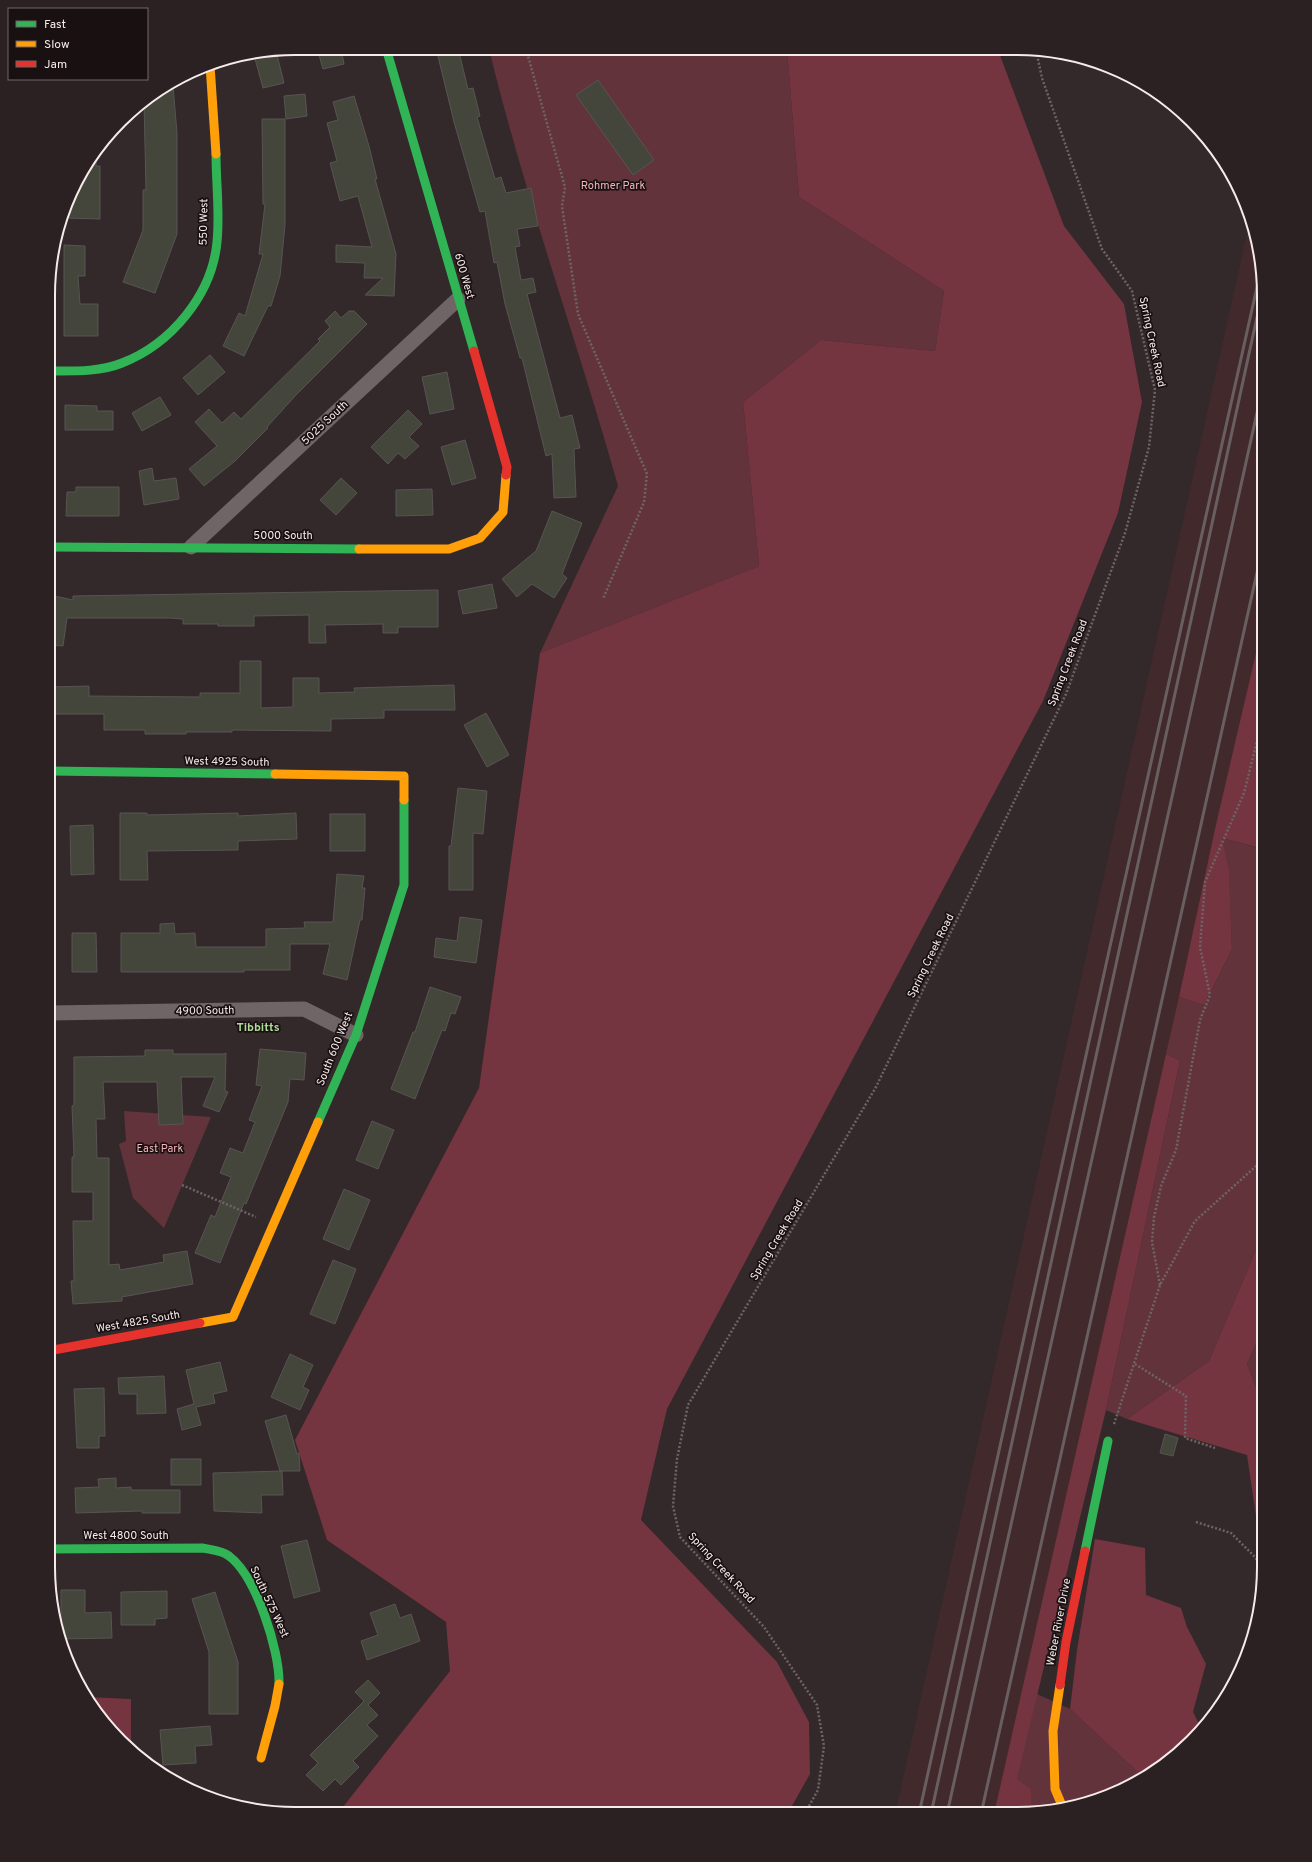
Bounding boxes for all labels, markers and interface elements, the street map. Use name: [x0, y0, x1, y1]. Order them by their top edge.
legend: [8, 8, 148, 80]
text: Fast: [44, 17, 66, 33]
text: Slow: [44, 37, 70, 53]
text: Jam: [44, 57, 67, 73]
park label: Rohmer Park: [581, 179, 645, 193]
street label: 550 West: [197, 198, 211, 246]
street label: 600 West: [451, 251, 477, 301]
street label: Spring Creek Road: [1136, 296, 1168, 388]
street label: 5025 South: [299, 398, 351, 448]
street label: 5000 South: [253, 529, 313, 543]
street label: Spring Creek Road: [1045, 618, 1091, 708]
street label: West 4925 South: [184, 754, 270, 770]
street label: Spring Creek Road: [905, 912, 957, 1000]
street label: 4900 South: [176, 1003, 234, 1019]
street label: South 600 West: [314, 1010, 356, 1088]
district label: Tibbitts: [236, 1020, 280, 1036]
park label: East Park: [137, 1142, 184, 1156]
street label: Spring Creek Road: [747, 1197, 807, 1283]
street label: West 4825 South: [95, 1308, 181, 1336]
street label: West 4800 South: [83, 1529, 169, 1543]
street label: Spring Creek Road: [685, 1530, 757, 1606]
street label: South 575 West: [246, 1564, 292, 1640]
street label: Weber River Drive: [1044, 1577, 1074, 1667]

